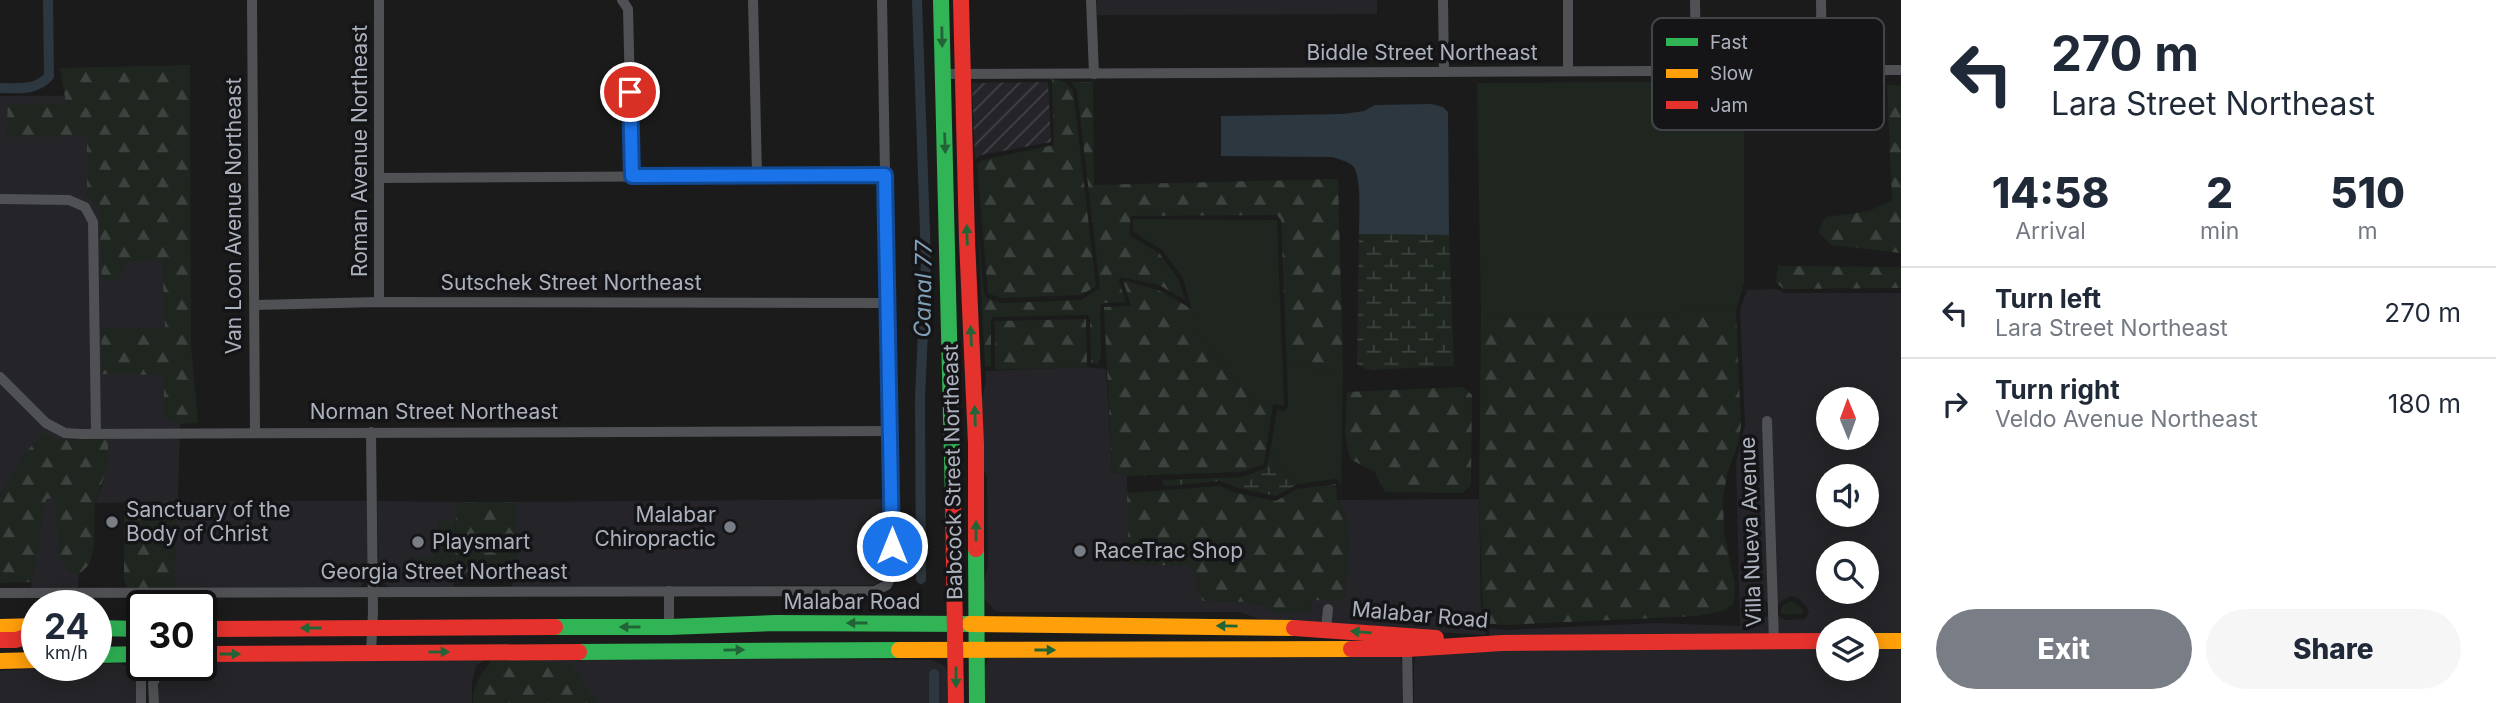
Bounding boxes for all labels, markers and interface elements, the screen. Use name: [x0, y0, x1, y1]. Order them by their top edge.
legend: [1652, 18, 1884, 130]
text: 270 m: [2051, 24, 2199, 83]
street label: Roman Avenue Northeast: [347, 25, 372, 277]
one-way arrow: [936, 26, 947, 48]
icon: left: [1936, 28, 2027, 119]
text: Fast: [1710, 31, 1748, 54]
street label: Biddle Street Northeast: [1306, 40, 1538, 65]
pin: [600, 62, 660, 122]
text: Slow: [1710, 62, 1753, 85]
icon: arrive: [611, 73, 649, 111]
street label: Van Loon Avenue Northeast: [221, 78, 246, 354]
text: Lara Street Northeast: [2051, 84, 2375, 123]
text: Jam: [1710, 94, 1748, 117]
one-way arrow: [939, 132, 950, 154]
text: 14:58: [1992, 167, 2109, 218]
text: 2: [2206, 167, 2233, 218]
text: 510: [2330, 167, 2405, 218]
text: Arrival: [2015, 217, 2086, 245]
text: min: [2200, 217, 2239, 245]
text: m: [2358, 217, 2378, 245]
one-way arrow: [961, 224, 972, 246]
water label: Canal 77: [908, 239, 938, 338]
street label: Sutschek Street Northeast: [440, 270, 702, 295]
text: Turn left: [1995, 283, 2101, 314]
icon: left: [1936, 294, 1974, 332]
text: 270 m: [2384, 297, 2461, 328]
text: Lara Street Northeast: [1995, 314, 2228, 342]
one-way arrow: [966, 325, 977, 347]
street label: Babcock Street Northeast: [938, 344, 967, 600]
text: Turn right: [1995, 374, 2120, 405]
icon: right: [1936, 385, 1974, 423]
north arrow: [1816, 387, 1880, 450]
map controls: [1816, 387, 1879, 681]
text: 180 m: [2388, 388, 2461, 419]
street label: Norman Street Northeast: [310, 399, 558, 424]
one-way arrow: [969, 405, 980, 427]
text: Veldo Avenue Northeast: [1995, 405, 2258, 433]
street label: Villa Nueva Avenue: [1735, 436, 1766, 628]
button: sound: [1816, 464, 1879, 527]
place label: Sanctuary of the Body of Christ: [126, 497, 291, 546]
place label: Malabar Chiropractic: [595, 502, 716, 551]
position arrow: [855, 509, 929, 583]
marker: Sanctuary of the Body of Christ: [104, 514, 120, 530]
marker: Malabar Chiropractic: [722, 519, 738, 535]
one-way arrow: [970, 520, 982, 542]
place label: Playsmart: [432, 529, 530, 554]
marker: Playsmart: [410, 534, 426, 550]
place label: RaceTrac Shop: [1094, 538, 1243, 563]
button: search: [1816, 541, 1879, 604]
marker: RaceTrac Shop: [1072, 543, 1088, 559]
street label: Georgia Street Northeast: [320, 559, 568, 584]
street label: Malabar Road: [784, 589, 920, 614]
speed limit sign: 30: [126, 590, 217, 681]
street label: Malabar Road: [1351, 596, 1489, 633]
text: 24: [44, 605, 89, 647]
button: Exit: [1936, 609, 2192, 689]
button: Share: [2206, 609, 2461, 689]
one-way arrow: [846, 617, 868, 629]
button: layers: [1816, 618, 1879, 681]
one-way arrow: [1216, 620, 1238, 631]
one-way arrow: [618, 621, 640, 633]
one-way arrow: [299, 622, 321, 634]
one-way arrow: [1349, 626, 1371, 637]
text: km/h: [45, 642, 88, 663]
one-way arrow: [723, 644, 745, 656]
one-way arrow: [1034, 644, 1056, 656]
one-way arrow: [428, 647, 450, 658]
one-way arrow: [219, 648, 241, 660]
one-way arrow: [950, 666, 962, 688]

